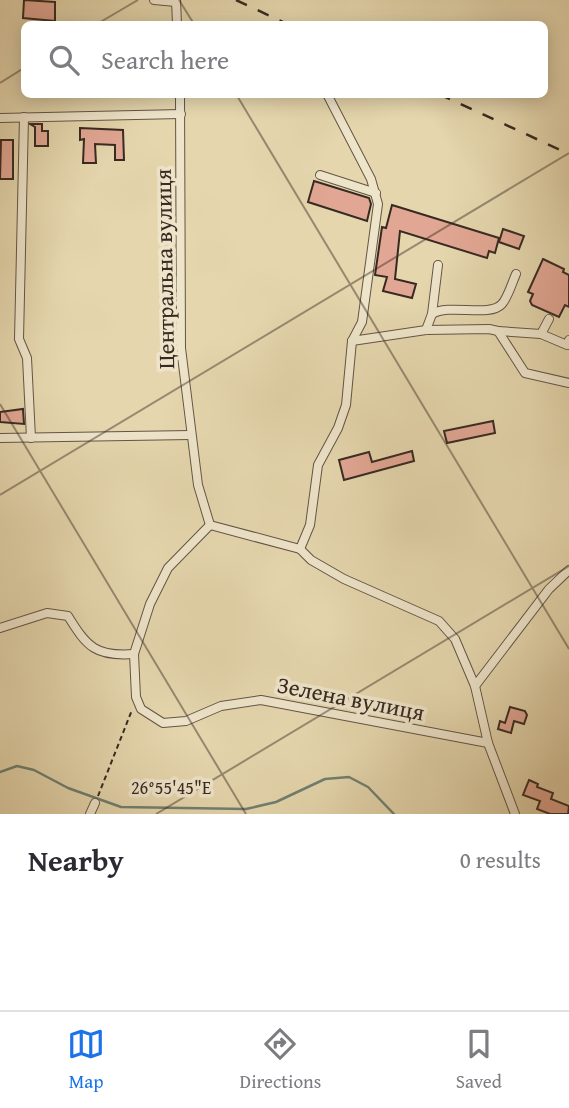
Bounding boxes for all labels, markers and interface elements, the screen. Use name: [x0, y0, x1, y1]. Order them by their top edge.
search box: [21, 21, 548, 98]
text: Search here: [101, 40, 229, 79]
icon: search: [45, 41, 83, 79]
street label: Центральна вулиця: [146, 168, 182, 369]
street label: Зелена вулиця: [274, 668, 428, 729]
text: 26°55'45"E: [131, 774, 211, 801]
text: Nearby: [28, 838, 124, 882]
text: 0 results: [460, 843, 541, 876]
tab: Map: [67, 1025, 105, 1095]
tab: Directions: [240, 1025, 321, 1095]
tab: Saved: [456, 1025, 502, 1095]

